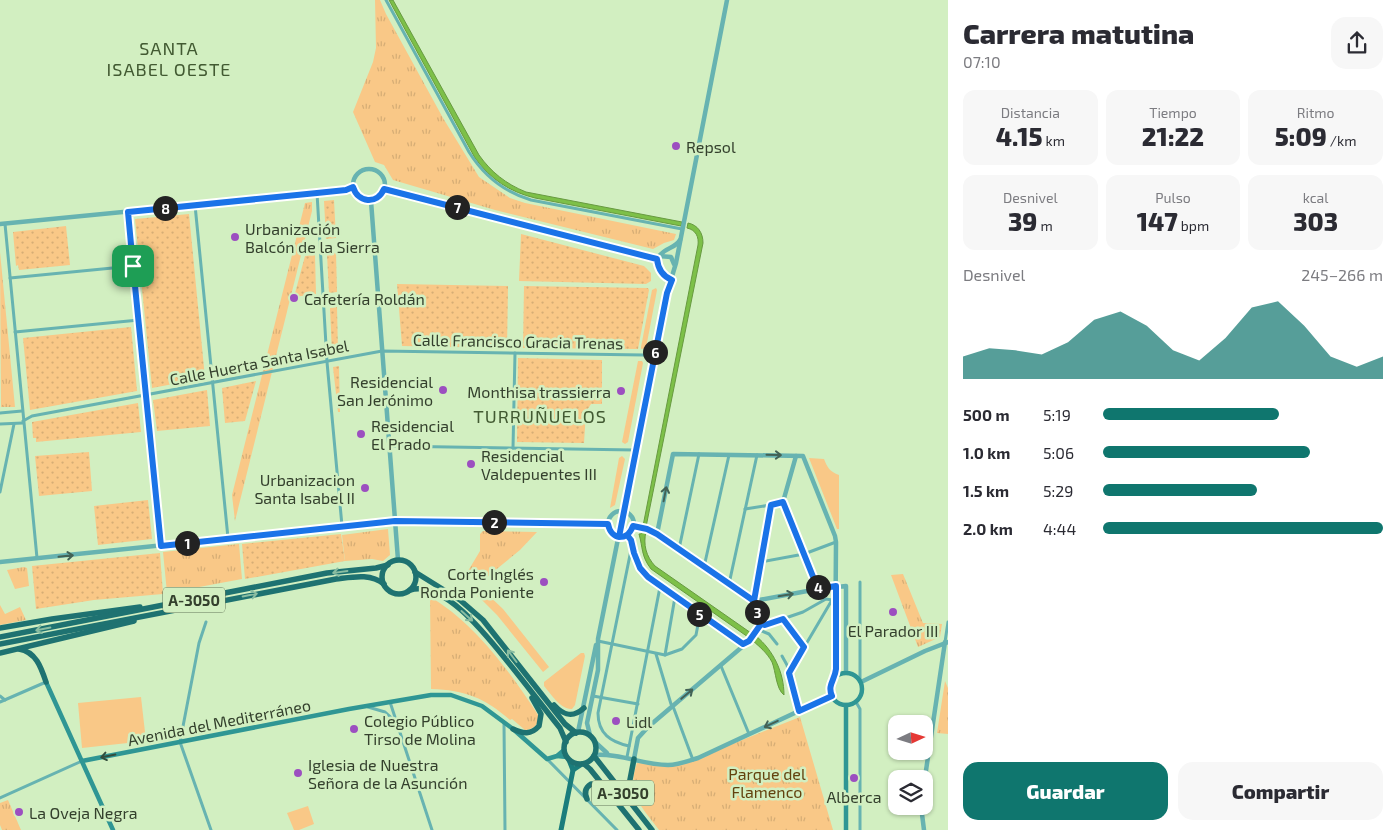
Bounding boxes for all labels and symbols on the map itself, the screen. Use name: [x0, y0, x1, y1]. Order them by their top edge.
district label: SANTA ISABEL OESTE: [107, 37, 231, 80]
place label: Repsol: [686, 137, 736, 156]
marker: Repsol: [670, 140, 682, 152]
pin: 7: [444, 194, 470, 220]
pin: 8: [152, 196, 178, 220]
place label: Urbanización Balcón de la Sierra: [245, 219, 380, 256]
marker: Urbanización Balcón de la Sierra: [229, 231, 241, 243]
pin: [112, 245, 154, 287]
place label: Cafetería Roldán: [304, 289, 425, 308]
marker: Cafetería Roldán: [288, 292, 300, 304]
street label: Calle Francisco Gracia Trenas: [413, 330, 623, 352]
street label: Calle Huerta Santa Isabel: [168, 335, 350, 389]
pin: 6: [642, 340, 668, 364]
place label: Residencial San Jerónimo: [337, 372, 433, 409]
place label: Monthisa trassierra: [467, 382, 611, 401]
marker: Residencial San Jerónimo: [437, 384, 449, 396]
marker: Monthisa trassierra: [615, 385, 627, 397]
district label: TURRUÑUELOS: [473, 405, 607, 427]
place label: Residencial El Prado: [371, 416, 454, 453]
marker: Residencial El Prado: [355, 428, 367, 440]
place label: Residencial Valdepuentes III: [481, 446, 597, 483]
one-way arrow: [766, 451, 782, 460]
marker: Residencial Valdepuentes III: [465, 458, 477, 470]
place label: Urbanizacion Santa Isabel II: [254, 470, 355, 507]
marker: Urbanizacion Santa Isabel II: [359, 482, 371, 494]
one-way arrow: [661, 486, 670, 502]
pin: 2: [482, 510, 506, 534]
pin: 1: [174, 530, 200, 556]
one-way arrow: [58, 551, 74, 560]
place label: Corte Inglés Ronda Poniente: [420, 564, 534, 601]
one-way arrow: [332, 567, 348, 577]
pin: 4: [806, 574, 830, 600]
marker: Corte Inglés Ronda Poniente: [538, 576, 550, 588]
road number: A-3050: [163, 588, 225, 612]
one-way arrow: [778, 589, 794, 599]
one-way arrow: [242, 590, 258, 600]
pin: 3: [744, 600, 770, 624]
pin: 5: [686, 602, 712, 626]
marker: El Parador III: [887, 606, 899, 618]
one-way arrow: [461, 610, 474, 622]
place label: El Parador III: [848, 621, 938, 640]
one-way arrow: [35, 624, 51, 634]
one-way arrow: [506, 650, 517, 663]
one-way arrow: [681, 688, 694, 699]
street label: Avenida del Mediterráneo: [126, 695, 312, 749]
place label: Colegio Público Tirso de Molina: [364, 711, 476, 748]
place label: Lidl: [626, 712, 652, 731]
marker: Lidl: [610, 715, 622, 727]
north arrow: [888, 715, 932, 760]
one-way arrow: [764, 720, 779, 730]
marker: Colegio Público Tirso de Molina: [348, 723, 360, 735]
one-way arrow: [100, 752, 116, 761]
place label: Iglesia de Nuestra Señora de la Asunción: [308, 755, 467, 792]
park label: Parque del Flamenco: [728, 764, 806, 801]
marker: Iglesia de Nuestra Señora de la Asunción: [292, 767, 304, 779]
marker: Alberca: [848, 772, 860, 784]
road number: A-3050: [592, 780, 654, 806]
place label: Alberca: [826, 787, 882, 806]
place label: La Oveja Negra: [29, 803, 138, 823]
marker: La Oveja Negra: [13, 806, 25, 818]

